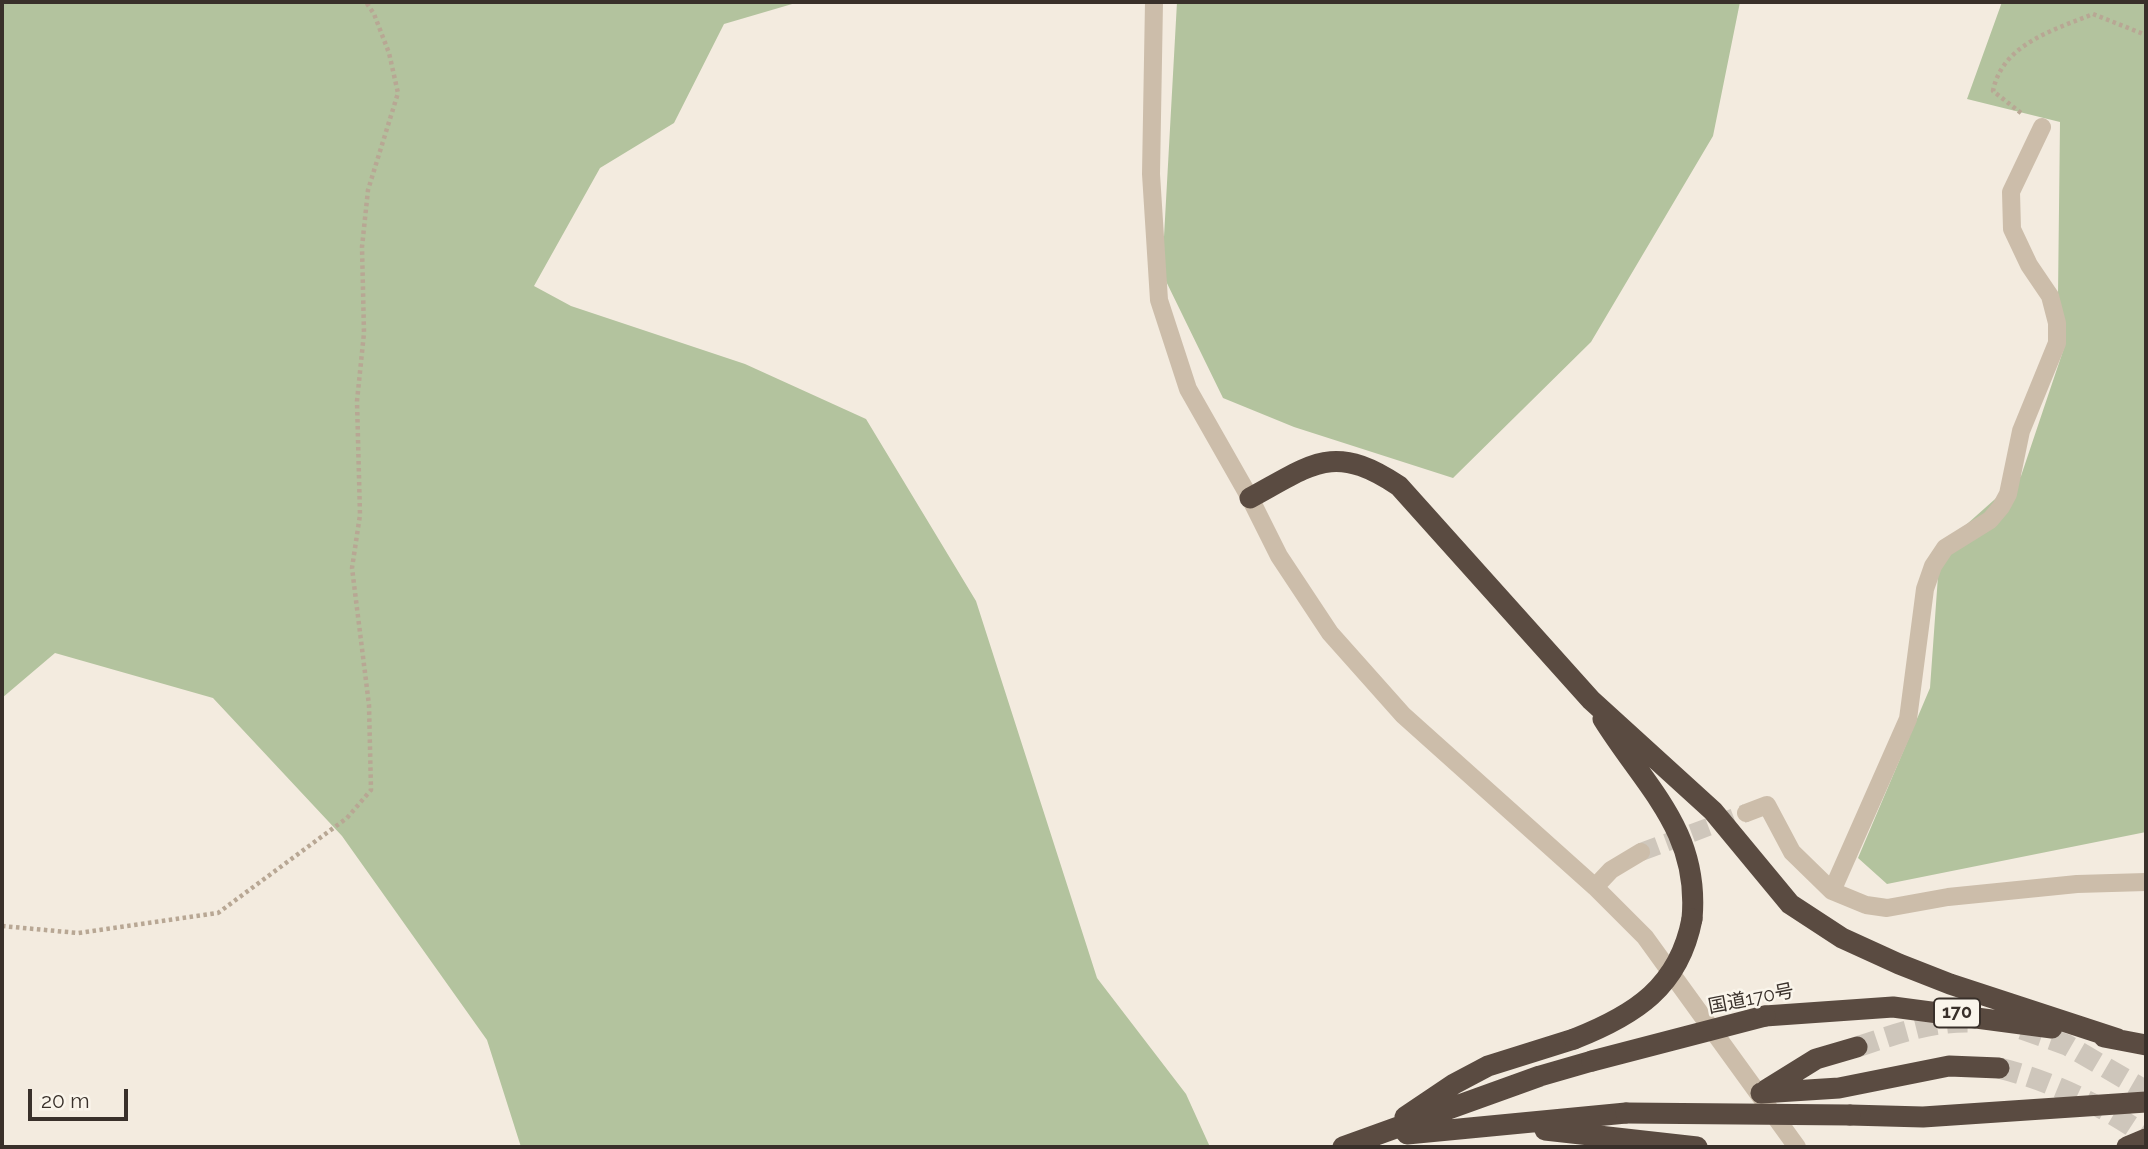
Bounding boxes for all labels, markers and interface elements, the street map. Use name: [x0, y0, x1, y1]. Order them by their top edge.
street label: 国道170号: [1706, 980, 1796, 1018]
road number: 170: [1934, 998, 1980, 1028]
scale bar: [32, 1076, 131, 1120]
text: 20 m: [41, 1088, 89, 1113]

